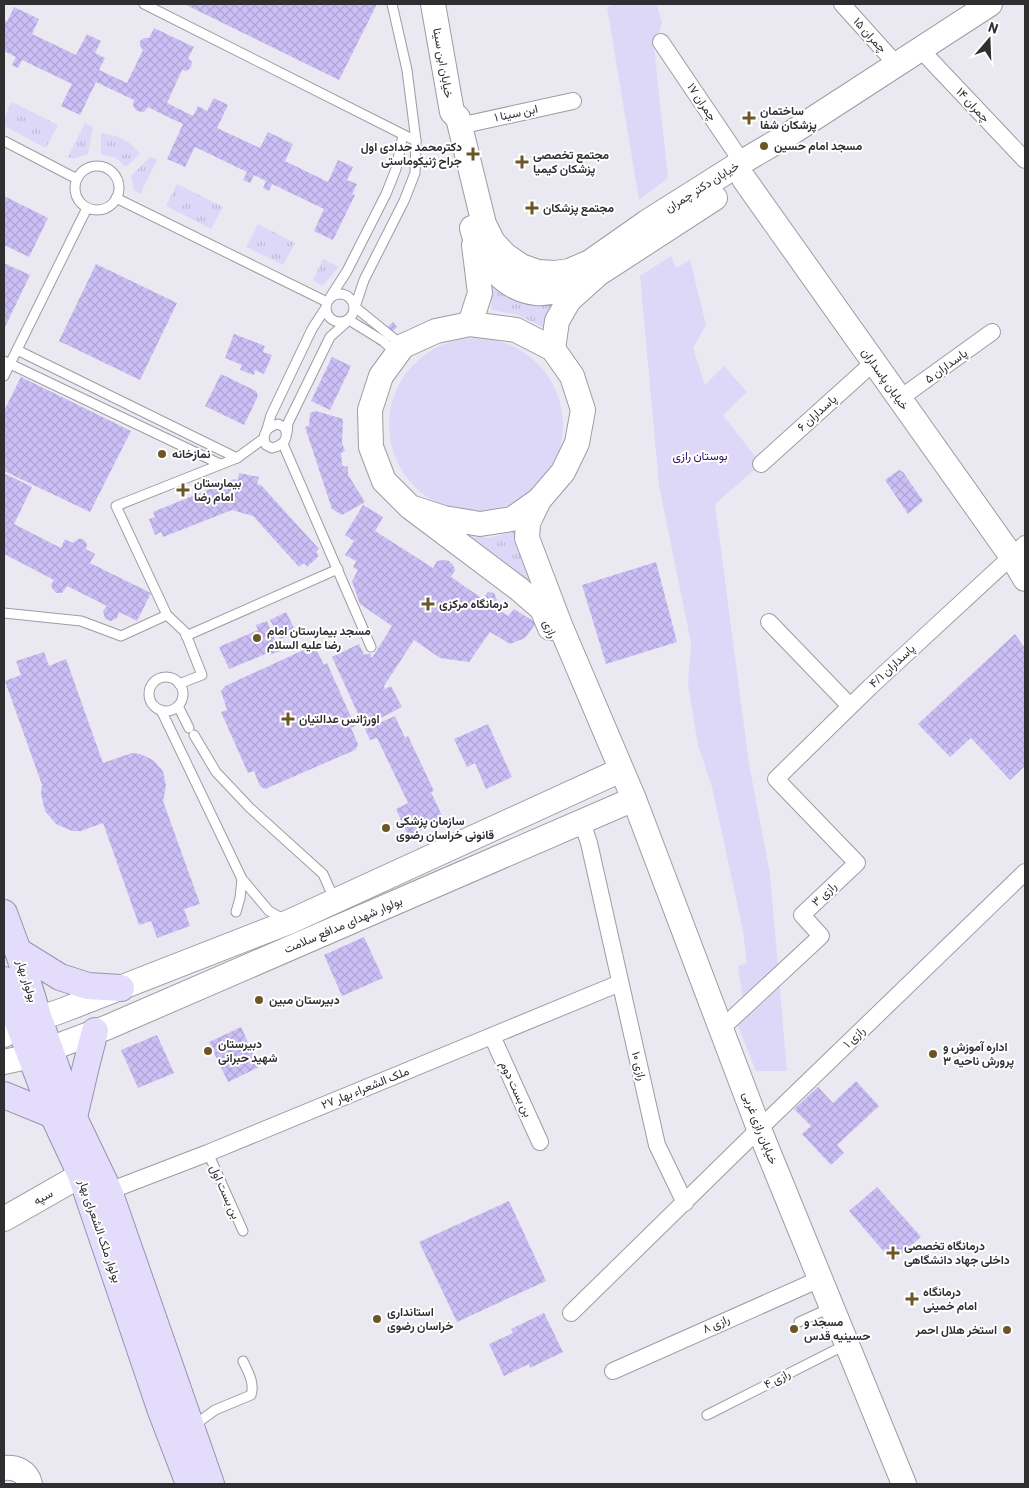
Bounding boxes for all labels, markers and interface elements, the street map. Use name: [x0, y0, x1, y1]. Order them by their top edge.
street label: چمران ۱۵: [850, 14, 890, 56]
north arrow: [964, 15, 1014, 65]
text: N: [986, 18, 1001, 37]
street label: خیابان ابن سینا: [429, 27, 457, 99]
street label: چمران ۱۷: [683, 80, 721, 124]
street label: چمران ۱۴: [953, 84, 993, 126]
street label: ابن سینا ۱: [493, 101, 539, 125]
place label: ساختمان پزشکان شفا: [760, 103, 817, 133]
marker: ساختمان پزشکان شفا: [742, 111, 756, 125]
place label: مسجد امام حسین: [774, 138, 863, 154]
place label: دکترمحمد حدادی اول جراح ژنیکوماستی: [361, 139, 462, 169]
marker: مسجد امام حسین: [758, 140, 770, 152]
marker: دکترمحمد حدادی اول جراح ژنیکوماستی: [466, 147, 480, 161]
place label: مجتمع تخصصی پزشکان کیمیا: [533, 147, 610, 177]
marker: مجتمع تخصصی پزشکان کیمیا: [515, 155, 529, 169]
street label: خیابان دکتر چمران: [662, 158, 742, 216]
place label: مجتمع پزشکان: [543, 200, 615, 216]
marker: مجتمع پزشکان: [525, 201, 539, 215]
street label: خیابان پاسداران: [858, 345, 912, 413]
street label: پاسداران ۵: [921, 345, 971, 387]
street label: پاسداران ۶: [794, 391, 840, 435]
place label: نمازخانه: [172, 446, 211, 462]
marker: نمازخانه: [156, 448, 168, 460]
park label: بوستان رازی: [672, 448, 728, 464]
place label: بیمارستان امام رضا: [194, 475, 242, 505]
marker: بیمارستان امام رضا: [176, 483, 190, 497]
place label: درمانگاه مرکزی: [439, 596, 508, 612]
marker: درمانگاه مرکزی: [421, 597, 435, 611]
street label: رازی: [539, 617, 561, 641]
place label: مسجد بیمارستان امام رضا علیه السلام: [267, 623, 371, 653]
marker: مسجد بیمارستان امام رضا علیه السلام: [251, 632, 263, 644]
street label: پاسداران ۴/۱: [866, 640, 919, 691]
place label: اورژانس عدالتیان: [299, 711, 380, 727]
marker: اورژانس عدالتیان: [281, 712, 295, 726]
place label: سازمان پزشکی قانونی خراسان رضوی: [396, 813, 495, 843]
marker: سازمان پزشکی قانونی خراسان رضوی: [380, 822, 392, 834]
street label: رازی ۳: [808, 878, 840, 910]
street label: بولوار شهدای مدافع سلامت: [281, 893, 405, 958]
street label: بولوار بهار: [13, 957, 41, 1004]
place label: دبیرستان مبین: [269, 992, 340, 1008]
marker: دبیرستان مبین: [253, 994, 265, 1006]
street label: رازی ۱: [840, 1023, 868, 1051]
place label: دبیرستان شهید حبرانی: [218, 1036, 278, 1066]
place label: اداره آموزش و پرورش ناحیه ۳: [943, 1039, 1014, 1069]
marker: دبیرستان شهید حبرانی: [202, 1045, 214, 1057]
marker: اداره آموزش و پرورش ناحیه ۳: [927, 1048, 939, 1060]
street label: رازی ۱۰: [628, 1050, 650, 1082]
street label: بن بست دوم: [496, 1058, 536, 1120]
street label: ملک الشعراء بهار ۲۷: [319, 1063, 411, 1113]
street label: خیابان رازی غربی: [739, 1089, 781, 1167]
street label: بن بست اول: [206, 1162, 244, 1222]
street label: بولوار ملک الشعرای بهار: [74, 1176, 125, 1285]
street label: سپه: [30, 1185, 56, 1209]
place label: درمانگاه تخصصی داخلی جهاد دانشگاهی: [904, 1238, 1010, 1268]
marker: درمانگاه تخصصی داخلی جهاد دانشگاهی: [886, 1246, 900, 1260]
place label: درمانگاه امام خمینی: [923, 1284, 977, 1314]
marker: درمانگاه امام خمینی: [905, 1292, 919, 1306]
place label: استانداری خراسان رضوی: [387, 1304, 454, 1334]
street label: رازی ۸: [700, 1311, 732, 1337]
marker: استانداری خراسان رضوی: [371, 1313, 383, 1325]
place label: مسجد و حسینیه قدس: [804, 1314, 870, 1343]
place label: استخر هلال احمر: [915, 1322, 997, 1338]
marker: مسجد و حسینیه قدس: [788, 1323, 800, 1335]
marker: استخر هلال احمر: [1001, 1324, 1013, 1336]
street label: رازی ۴: [761, 1366, 793, 1392]

